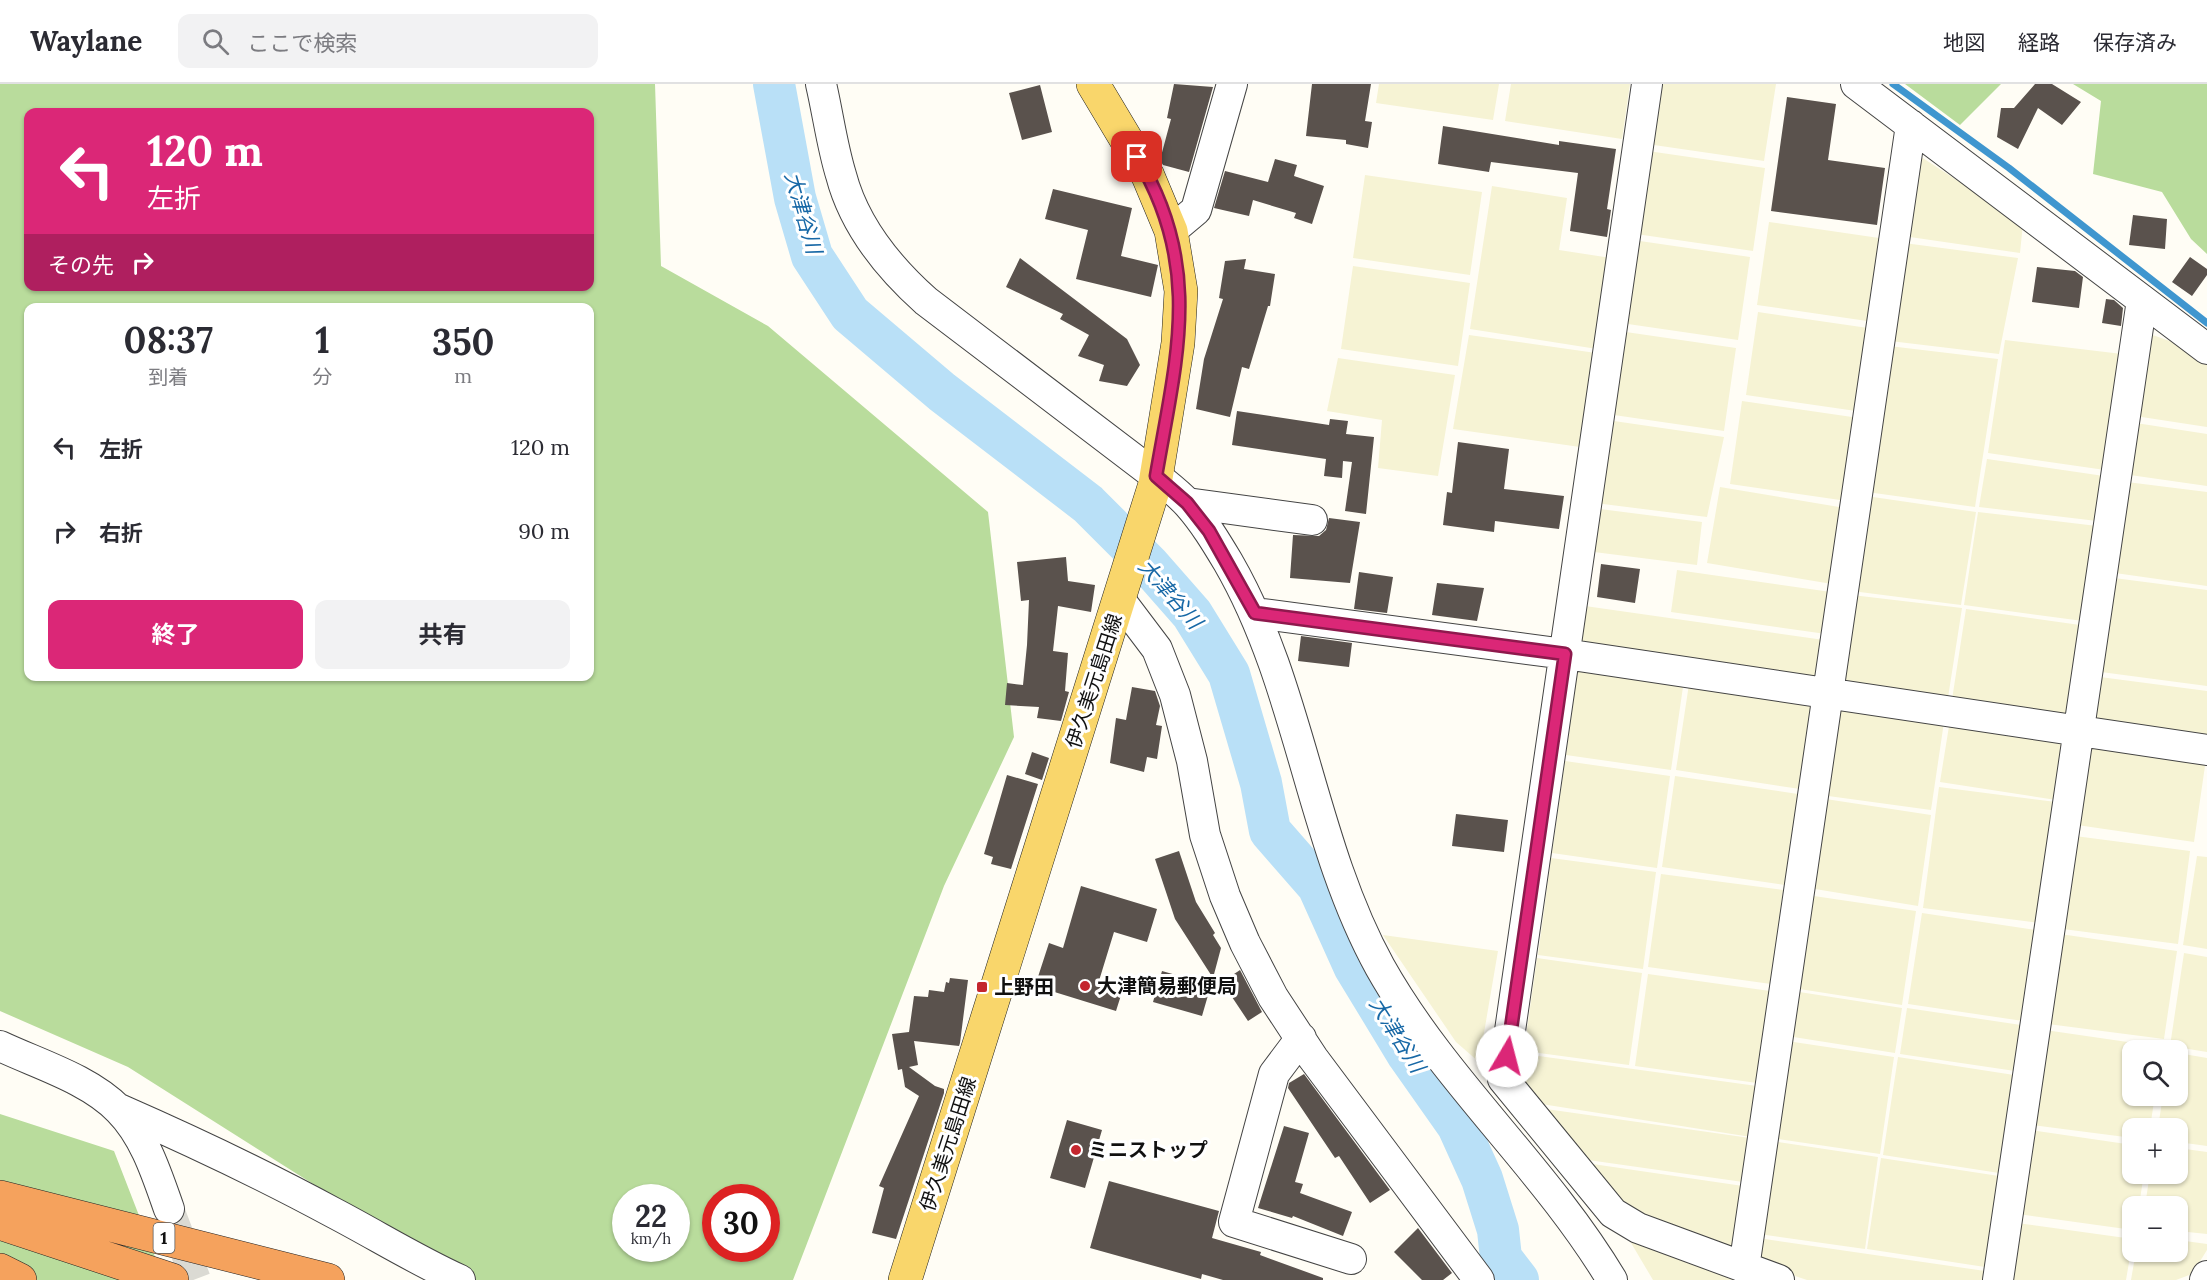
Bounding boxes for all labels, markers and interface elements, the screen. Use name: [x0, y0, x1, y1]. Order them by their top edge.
search box: [178, 14, 598, 68]
text: Waylane: [30, 23, 142, 59]
icon: search: [199, 25, 232, 58]
text: ここで検索: [247, 29, 357, 57]
text: 地図: [1943, 29, 1985, 56]
text: 経路: [2018, 29, 2060, 56]
text: 保存済み: [2093, 29, 2177, 56]
text: 120 m: [147, 124, 263, 178]
pin: [1111, 131, 1162, 182]
icon: left: [48, 132, 126, 210]
icon: arrive: [1120, 140, 1153, 173]
water label: 大津谷川: [779, 169, 829, 259]
text: 左折: [147, 181, 201, 215]
icon: right: [126, 246, 159, 279]
text: その先: [48, 251, 114, 279]
text: 08:37: [123, 317, 213, 363]
text: 1: [315, 317, 330, 363]
text: 350: [432, 319, 495, 365]
text: m: [454, 363, 472, 388]
text: 到着: [148, 364, 188, 389]
text: 分: [313, 364, 333, 389]
icon: left: [48, 431, 81, 464]
text: 120 m: [511, 433, 570, 461]
text: 左折: [99, 435, 143, 463]
icon: right: [48, 515, 81, 548]
text: 90 m: [518, 517, 570, 545]
text: 右折: [99, 519, 143, 547]
water label: 大津谷川: [1133, 553, 1209, 636]
button: 終了: [48, 600, 303, 669]
button: 共有: [315, 600, 570, 669]
street label: 伊久美元島田線: [1060, 610, 1127, 751]
place label: 大津簡易郵便局: [1097, 973, 1237, 998]
place label: 上野田: [994, 974, 1054, 999]
marker: 大津簡易郵便局: [1078, 979, 1092, 993]
marker: 上野田: [975, 980, 989, 994]
water label: 大津谷川: [1364, 992, 1432, 1079]
position arrow: [1475, 1024, 1539, 1088]
map controls: [2122, 1040, 2188, 1262]
button: search: [2122, 1040, 2188, 1106]
street label: 伊久美元島田線: [914, 1073, 981, 1214]
button: +: [2122, 1118, 2188, 1184]
place label: ミニストップ: [1088, 1137, 1208, 1162]
marker: ミニストップ: [1069, 1143, 1083, 1157]
speed limit sign: 30: [702, 1184, 780, 1262]
button: −: [2122, 1196, 2188, 1262]
text: 22: [635, 1197, 667, 1235]
road number: 1: [154, 1223, 174, 1253]
text: km/h: [631, 1229, 671, 1248]

